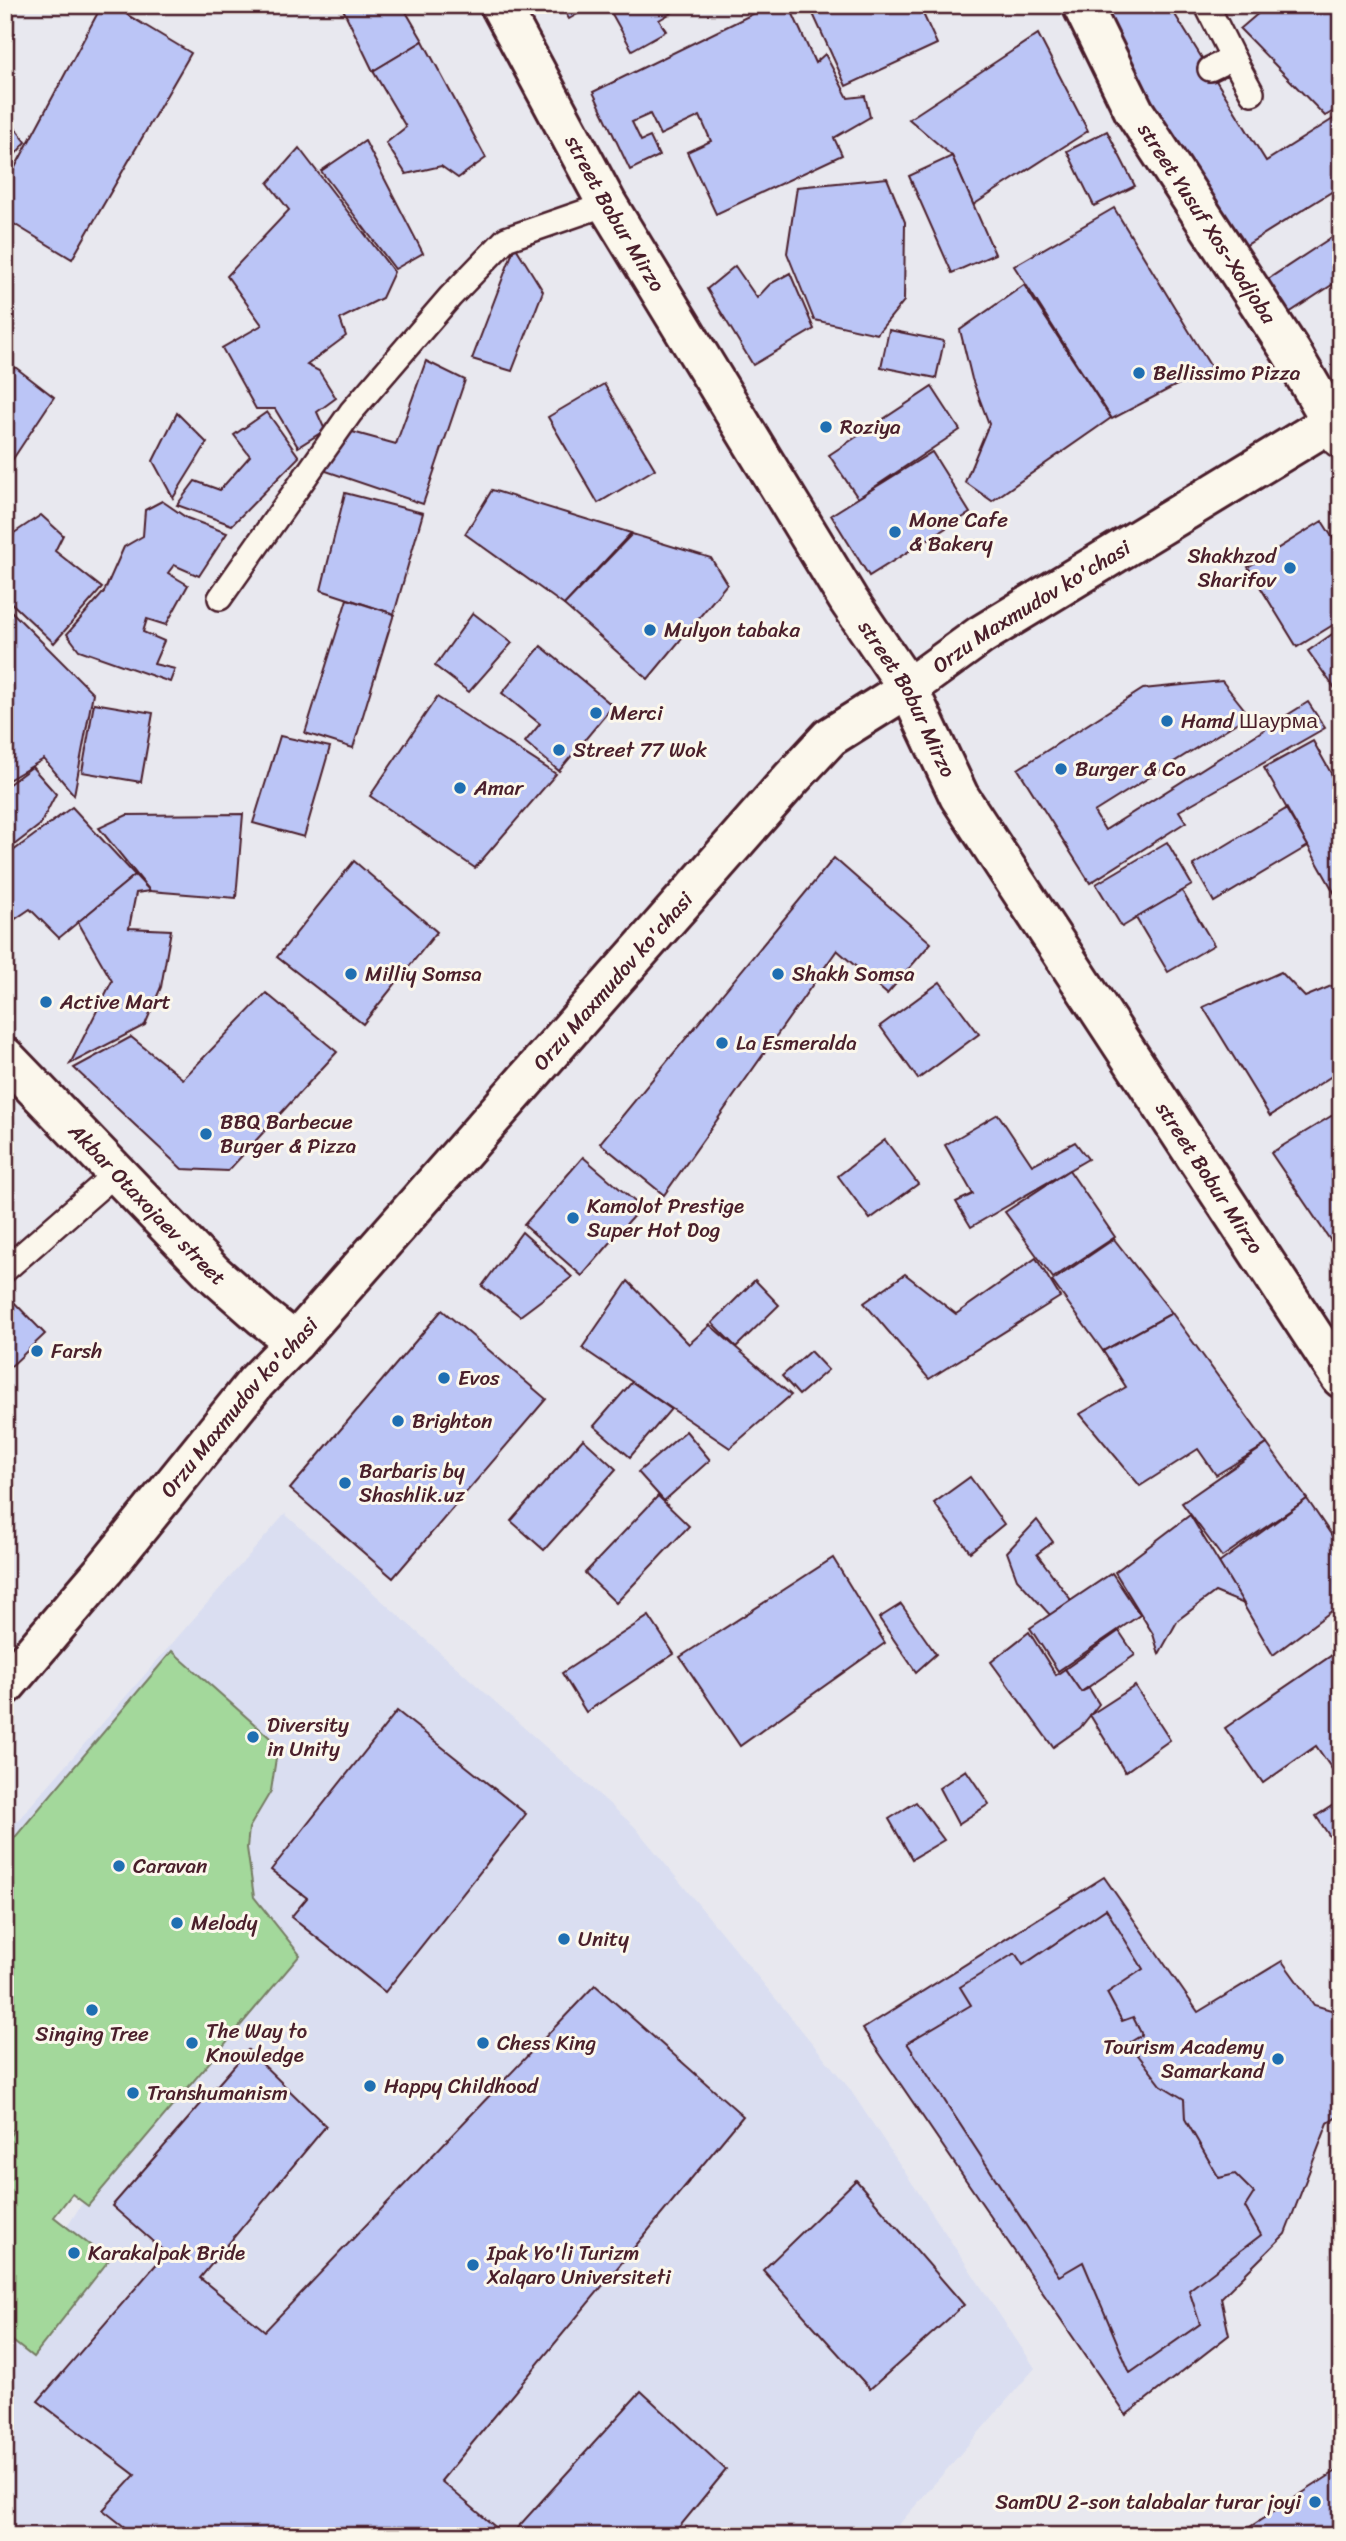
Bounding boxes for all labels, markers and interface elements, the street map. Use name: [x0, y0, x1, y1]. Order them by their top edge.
street label: street Yusuf Xos-Xodjoba: [1127, 114, 1287, 332]
street label: street Bobur Mirzo: [554, 127, 676, 300]
place label: Bellissimo Pizza: [1153, 354, 1301, 392]
marker: Bellissimo Pizza: [1131, 365, 1147, 381]
place label: Roziya: [840, 408, 901, 446]
marker: Roziya: [818, 419, 834, 435]
place label: Mone Cafe & Bakery: [909, 501, 1008, 563]
marker: Mone Cafe & Bakery: [887, 524, 903, 540]
street label: Orzu Maxmudov ko'chasi: [924, 529, 1139, 684]
place label: Shakhzod Sharifov: [1187, 537, 1278, 599]
marker: Shakhzod Sharifov: [1282, 560, 1298, 576]
place label: Mulyon tabaka: [664, 611, 800, 649]
street label: street Bobur Mirzo: [847, 611, 967, 784]
marker: Mulyon tabaka: [642, 622, 658, 638]
place label: Merci: [610, 694, 664, 732]
place label: Hamd Шаурма: [1181, 702, 1318, 740]
marker: Merci: [588, 705, 604, 721]
marker: Hamd Шаурма: [1159, 713, 1175, 729]
place label: Street 77 Wok: [573, 731, 708, 769]
marker: Street 77 Wok: [551, 742, 567, 758]
place label: Burger & Co: [1075, 750, 1186, 788]
marker: Burger & Co: [1053, 761, 1069, 777]
place label: Amar: [473, 769, 524, 807]
marker: Amar: [452, 780, 468, 796]
street label: Orzu Maxmudov ko'chasi: [523, 882, 704, 1080]
place label: Milliy Somsa: [365, 955, 482, 993]
place label: Shakh Somsa: [792, 955, 915, 993]
marker: Milliy Somsa: [343, 966, 359, 982]
marker: Shakh Somsa: [770, 966, 786, 982]
place label: Active Mart: [59, 983, 171, 1021]
marker: Active Mart: [38, 994, 54, 1010]
place label: La Esmeralda: [736, 1024, 857, 1062]
marker: La Esmeralda: [714, 1035, 730, 1051]
street label: street Bobur Mirzo: [1145, 1093, 1274, 1262]
place label: BBQ Barbecue Burger & Pizza: [220, 1103, 357, 1165]
street label: Akbar Otaxojaev street: [58, 1113, 235, 1296]
marker: BBQ Barbecue Burger & Pizza: [198, 1126, 214, 1142]
place label: Kamolot Prestige Super Hot Dog: [587, 1187, 744, 1249]
marker: Kamolot Prestige Super Hot Dog: [565, 1210, 581, 1226]
street label: Orzu Maxmudov ko'chasi: [150, 1307, 329, 1507]
place label: Farsh: [51, 1332, 102, 1370]
marker: Farsh: [29, 1343, 45, 1359]
place label: Evos: [458, 1359, 500, 1397]
marker: Evos: [436, 1370, 452, 1386]
place label: Brighton: [412, 1402, 492, 1440]
marker: Brighton: [390, 1413, 406, 1429]
place label: Barbaris by Shashlik.uz: [359, 1452, 465, 1514]
marker: Barbaris by Shashlik.uz: [337, 1475, 353, 1491]
place label: Diversity in Unity: [267, 1706, 349, 1768]
marker: Diversity in Unity: [245, 1729, 261, 1745]
place label: Caravan: [133, 1847, 208, 1885]
marker: Caravan: [111, 1858, 127, 1874]
place label: Melody: [191, 1904, 258, 1942]
marker: Melody: [169, 1915, 185, 1931]
place label: Unity: [578, 1920, 629, 1958]
marker: Unity: [556, 1931, 572, 1947]
marker: Singing Tree: [84, 2002, 100, 2018]
place label: The Way to Knowledge: [206, 2012, 307, 2074]
place label: Singing Tree: [35, 2015, 149, 2053]
place label: Chess King: [497, 2024, 597, 2062]
place label: Tourism Academy Samarkand: [1103, 2028, 1266, 2090]
marker: The Way to Knowledge: [184, 2035, 200, 2051]
marker: Chess King: [475, 2035, 491, 2051]
marker: Tourism Academy Samarkand: [1270, 2051, 1286, 2067]
place label: Happy Childhood: [384, 2067, 540, 2105]
place label: Transhumanism: [147, 2074, 288, 2112]
marker: Happy Childhood: [362, 2078, 378, 2094]
marker: Transhumanism: [125, 2085, 141, 2101]
place label: Karakalpak Bride: [88, 2234, 245, 2272]
place label: Ipak Yo'li Turizm Xalqaro Universiteti: [486, 2234, 672, 2296]
marker: Karakalpak Bride: [66, 2245, 82, 2261]
marker: Ipak Yo'li Turizm Xalqaro Universiteti: [465, 2257, 481, 2273]
place label: SamDU 2-son talabalar turar joyi: [995, 2483, 1302, 2521]
marker: SamDU 2-son talabalar turar joyi: [1307, 2494, 1323, 2510]

